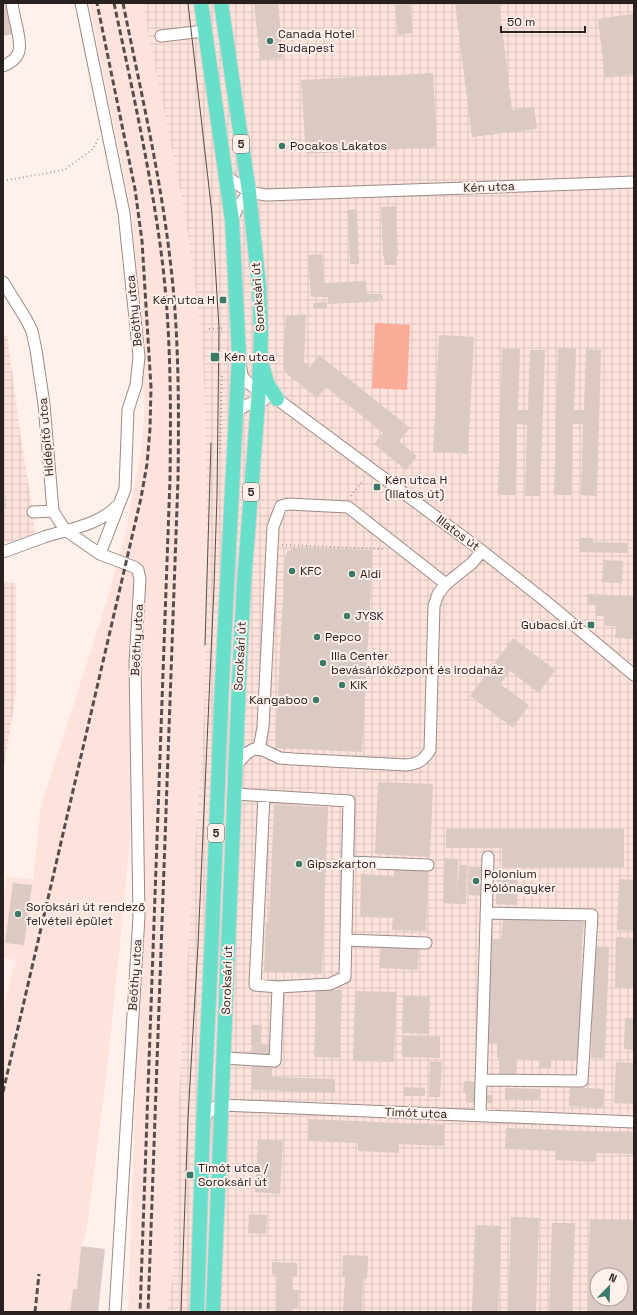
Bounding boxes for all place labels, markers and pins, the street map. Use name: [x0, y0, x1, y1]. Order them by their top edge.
place label: Canada Hotel Budapest: [278, 26, 355, 56]
marker: Canada Hotel Budapest: [265, 36, 275, 46]
place label: Pocakos Lakatos: [290, 138, 387, 154]
marker: Pocakos Lakatos: [277, 141, 287, 151]
place label: Kén utca H: [153, 292, 215, 308]
marker: Kén utca H: [218, 295, 228, 305]
place label: Kén utca: [224, 349, 275, 365]
marker: Kén utca: [209, 351, 221, 363]
place label: Kén utca H (Illatos út): [385, 472, 447, 502]
marker: Kén utca H (Illatos út): [372, 482, 382, 492]
place label: KFC: [300, 563, 322, 579]
marker: KFC: [287, 566, 297, 576]
place label: Aldi: [360, 566, 381, 582]
marker: Aldi: [347, 569, 357, 579]
place label: JYSK: [355, 608, 385, 624]
marker: JYSK: [342, 611, 352, 621]
place label: Gubacsi út: [521, 617, 583, 633]
marker: Gubacsi út: [586, 620, 596, 630]
place label: Pepco: [325, 629, 361, 645]
marker: Pepco: [312, 632, 322, 642]
place label: Illa Center bevásárlóközpont és irodaház: [331, 648, 504, 678]
marker: Illa Center bevásárlóközpont és irodaház: [318, 658, 328, 668]
place label: KiK: [350, 677, 368, 693]
marker: KiK: [337, 680, 347, 690]
place label: Kangaboo: [249, 692, 308, 708]
marker: Kangaboo: [311, 695, 321, 705]
place label: Gipszkarton: [307, 856, 376, 872]
marker: Gipszkarton: [294, 859, 304, 869]
place label: Polonium Pólónagyker: [484, 866, 556, 896]
marker: Polonium Pólónagyker: [471, 876, 481, 886]
place label: Soroksári út rendező felvételi épület: [26, 899, 145, 929]
marker: Soroksári út rendező felvételi épület: [13, 909, 23, 919]
place label: Timót utca / Soroksári út: [198, 1160, 269, 1190]
marker: Timót utca / Soroksári út: [185, 1170, 195, 1180]

